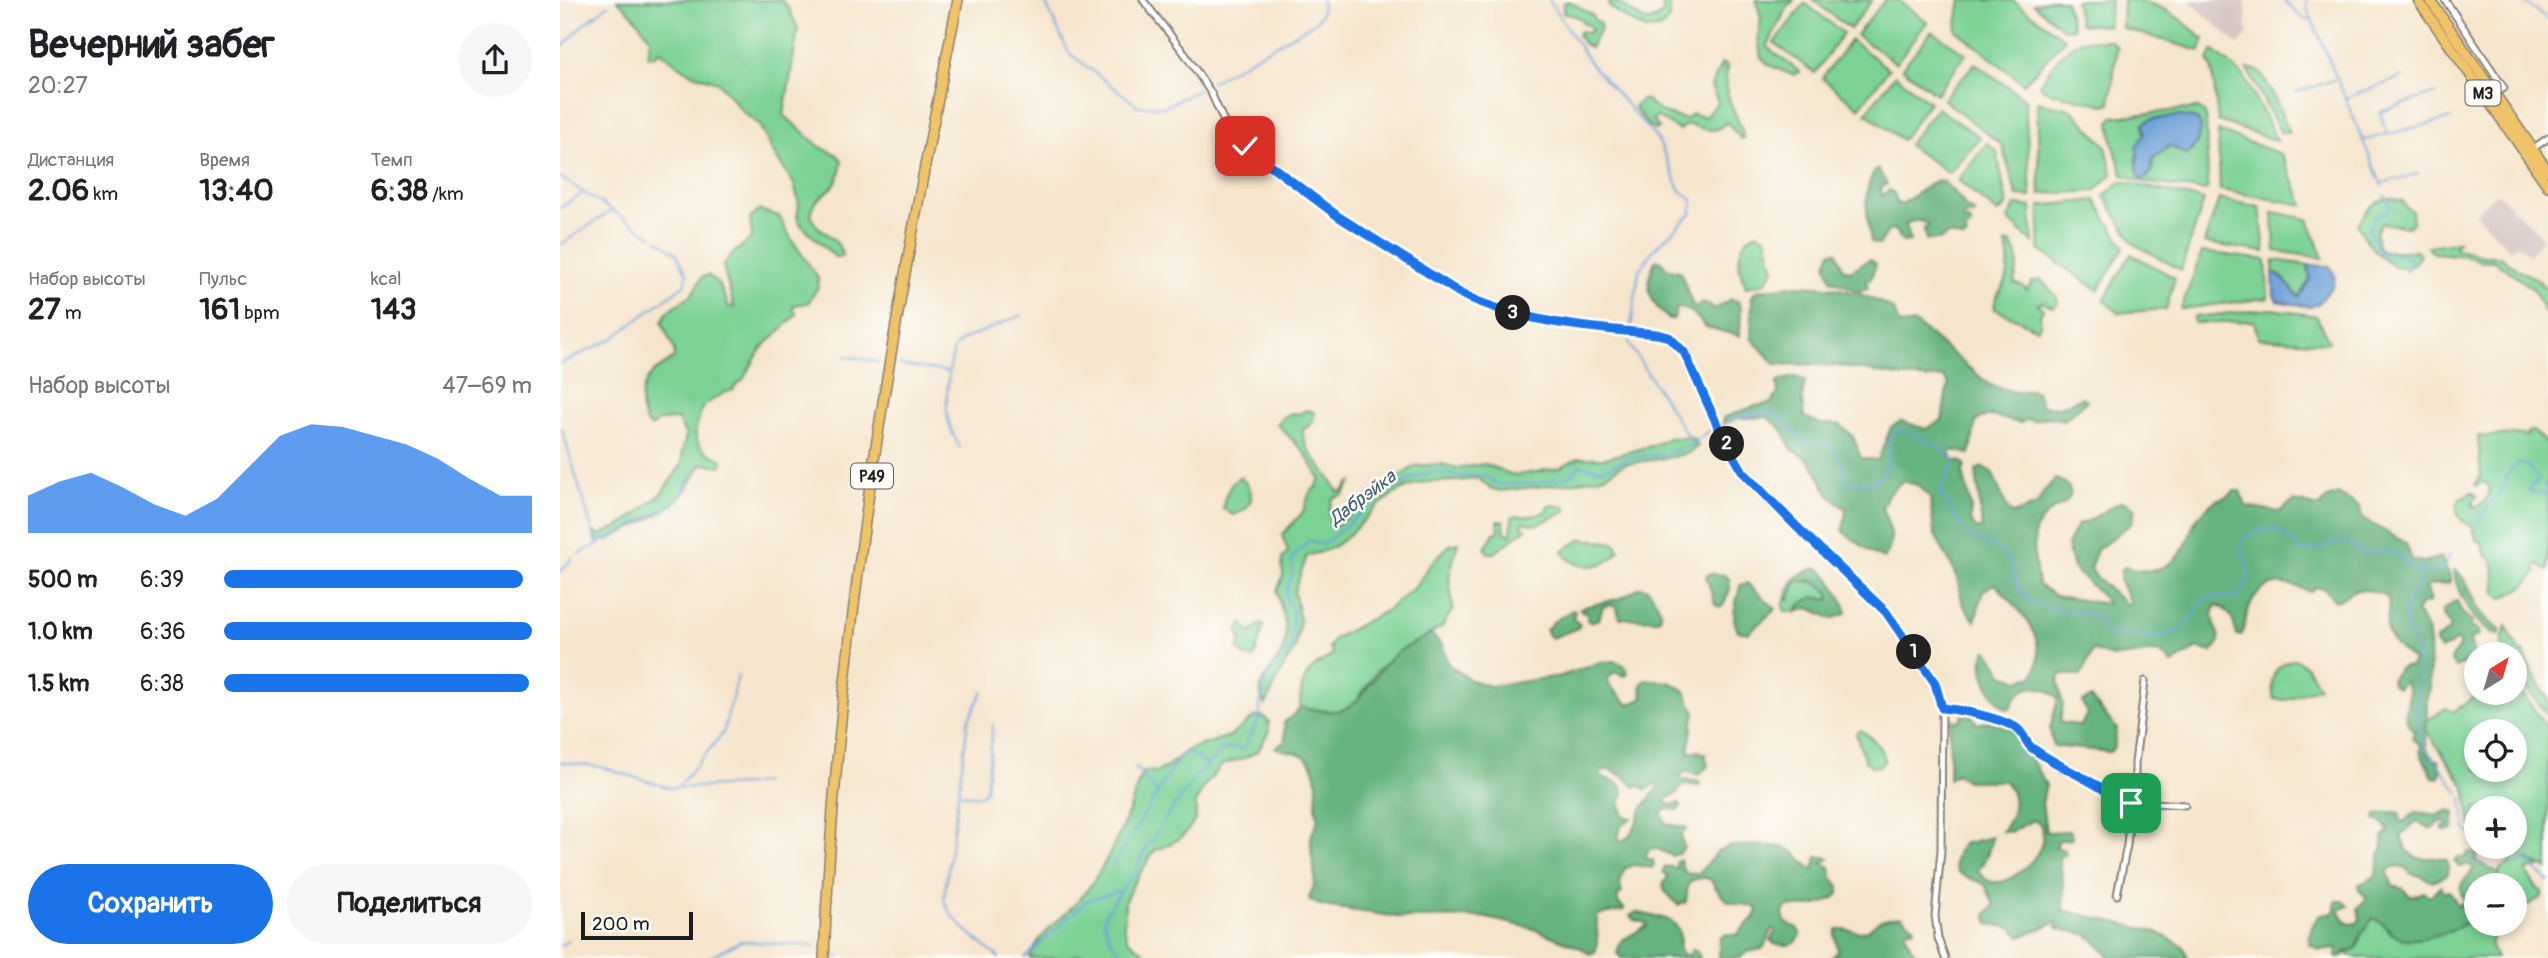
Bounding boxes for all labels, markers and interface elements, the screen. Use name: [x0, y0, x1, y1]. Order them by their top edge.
text: Вечерний забег: [28, 21, 275, 69]
button: share: [458, 23, 532, 97]
text: 20:27: [28, 71, 88, 100]
road number: М3: [2466, 80, 2500, 106]
pin: [1215, 116, 1275, 176]
icon: check: [1226, 127, 1264, 165]
text: Дистанция: [28, 148, 114, 172]
text: Время: [199, 148, 250, 172]
text: Темп: [371, 148, 413, 172]
text: 2.06: [28, 172, 89, 209]
text: 13:40: [199, 172, 274, 209]
text: 6:38: [371, 172, 428, 209]
text: km: [89, 182, 118, 206]
text: /km: [428, 182, 464, 206]
text: Набор высоты: [28, 267, 146, 291]
text: Пульс: [199, 267, 247, 291]
text: kcal: [371, 267, 402, 291]
text: 27: [28, 291, 61, 328]
text: 161: [199, 291, 240, 328]
text: 143: [371, 291, 417, 328]
pin: 3: [1496, 296, 1530, 330]
text: 3: [1507, 300, 1518, 324]
text: m: [61, 301, 82, 325]
text: bpm: [240, 301, 280, 325]
text: Набор высоты: [28, 371, 170, 400]
text: 47–69 m: [442, 371, 532, 400]
pin: 2: [1710, 426, 1744, 462]
text: 2: [1721, 431, 1732, 455]
road number: Р49: [851, 463, 893, 489]
water label: Дабрэйка: [1324, 464, 1402, 531]
text: 500 m: [28, 565, 97, 594]
text: 6:39: [140, 565, 184, 594]
text: 1.0 km: [28, 617, 93, 646]
text: 6:36: [140, 617, 186, 646]
pin: 1: [1896, 634, 1932, 670]
text: 1: [1910, 639, 1917, 663]
north arrow: [2464, 642, 2527, 705]
map controls: [2464, 642, 2527, 936]
text: 1.5 km: [28, 669, 90, 698]
text: 6:38: [140, 669, 184, 698]
button: locate: [2464, 719, 2527, 782]
pin: [2101, 773, 2161, 833]
icon: arrive: [2112, 784, 2150, 822]
button: +: [2464, 796, 2527, 859]
button: Сохранить: [28, 864, 273, 944]
button: Поделиться: [287, 864, 532, 944]
button: −: [2464, 873, 2527, 936]
scale bar: [581, 909, 693, 941]
text: 200 m: [592, 912, 650, 936]

